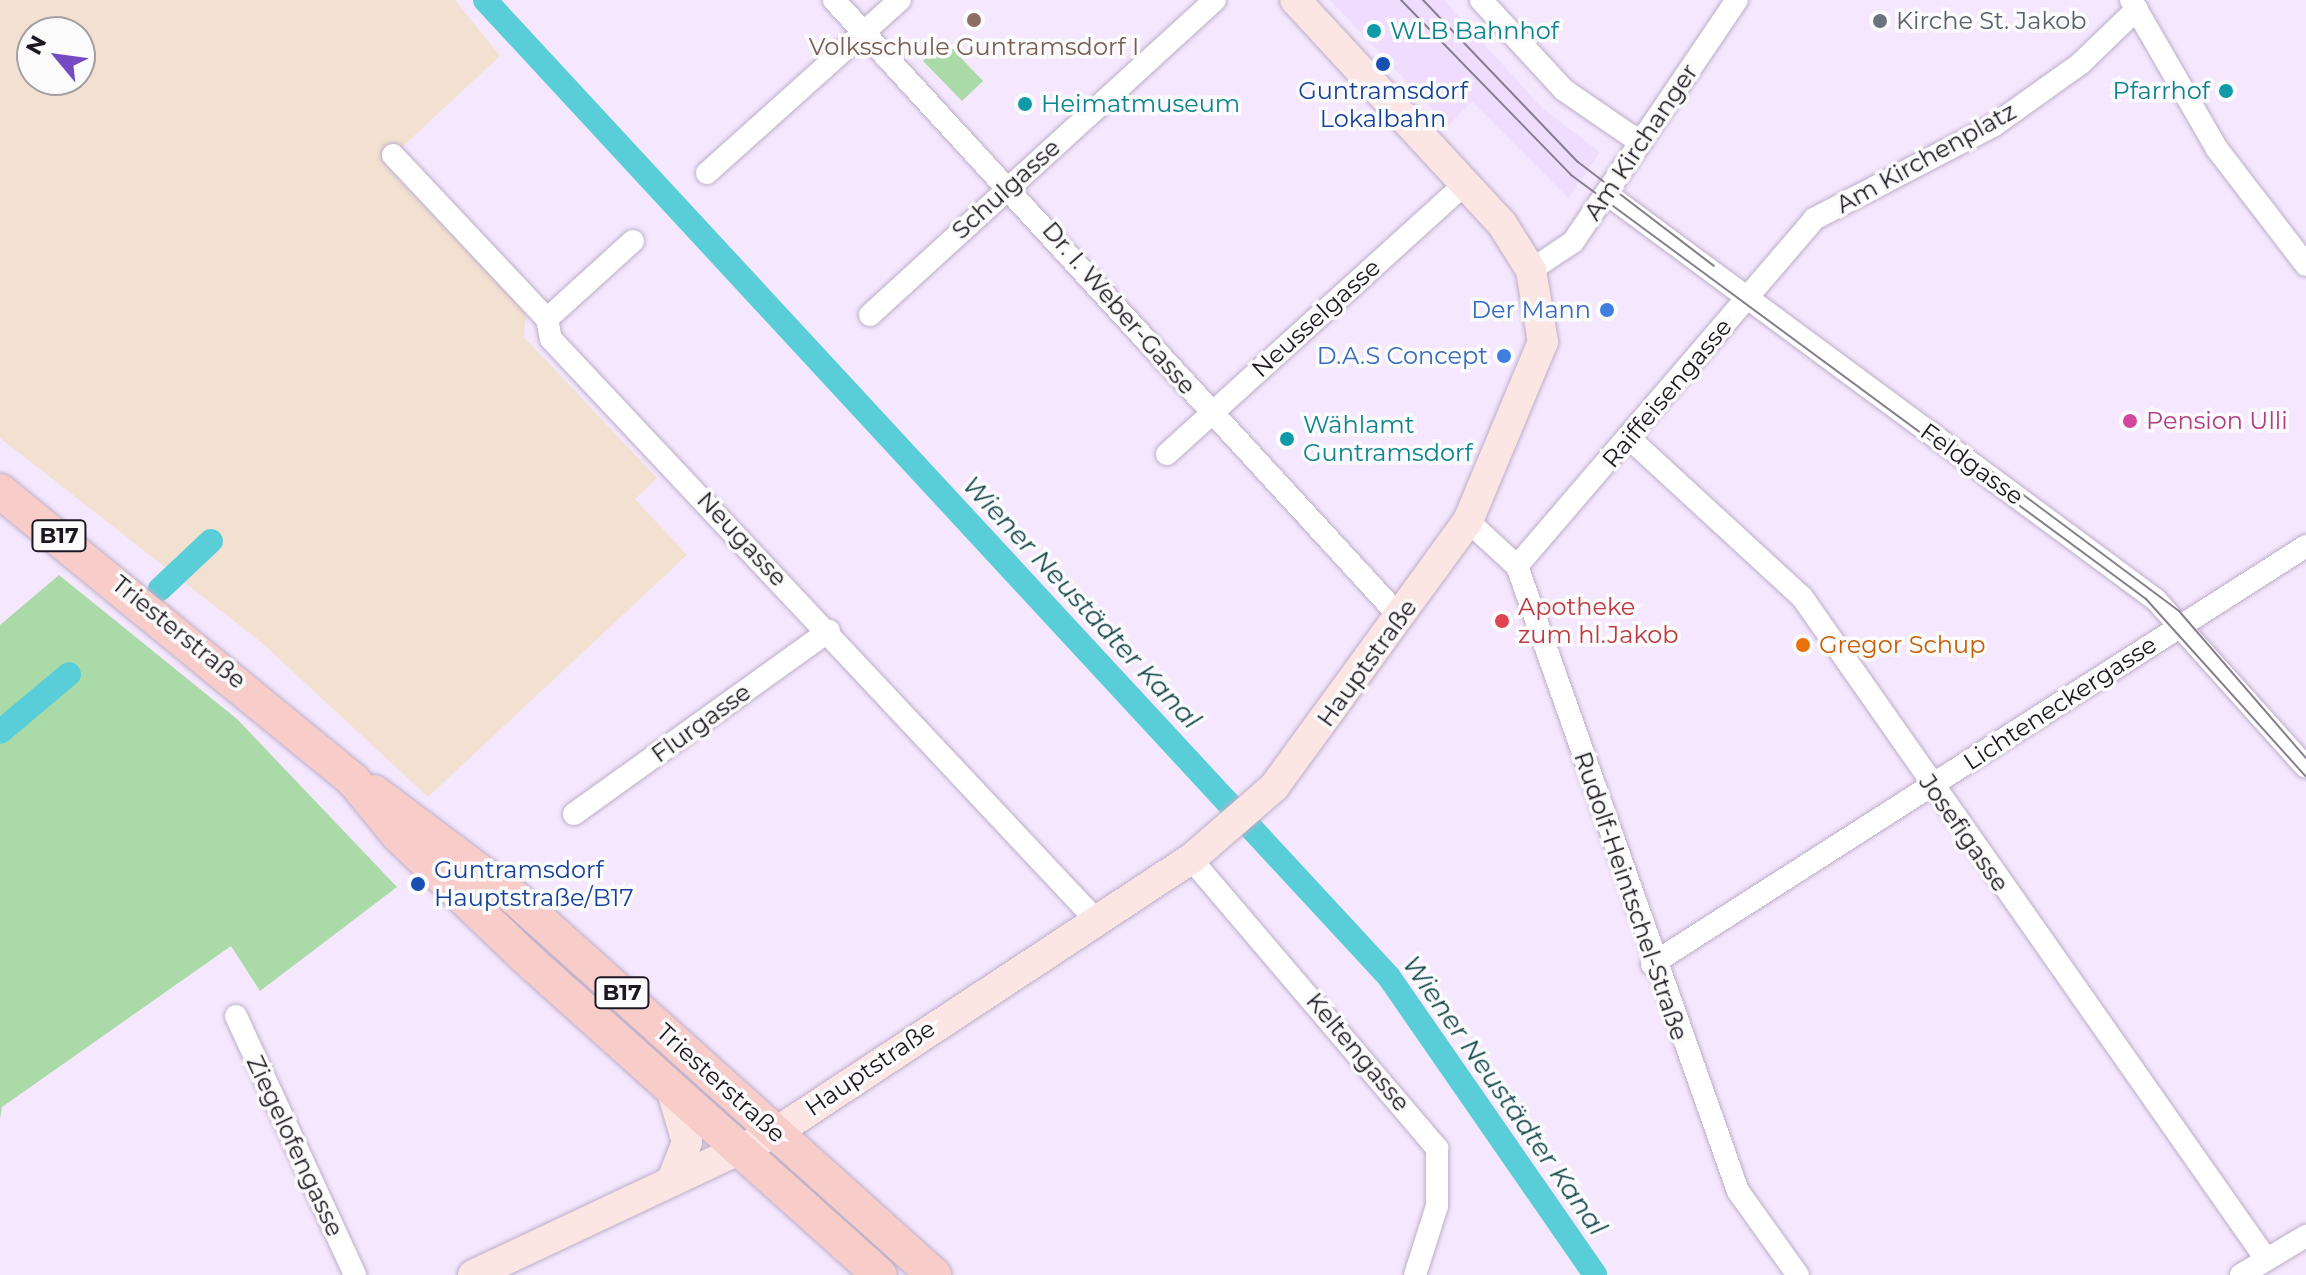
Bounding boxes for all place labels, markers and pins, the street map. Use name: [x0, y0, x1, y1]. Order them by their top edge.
place label: Kirche St. Jakob: [1896, 7, 2087, 35]
marker: Volksschule Guntramsdorf I: [965, 11, 983, 29]
marker: Kirche St. Jakob: [1871, 12, 1889, 30]
place label: WLB Bahnhof: [1390, 17, 1559, 45]
marker: WLB Bahnhof: [1365, 22, 1383, 40]
place label: Volksschule Guntramsdorf I: [809, 33, 1139, 61]
marker: Guntramsdorf Lokalbahn: [1374, 55, 1392, 73]
place label: Guntramsdorf Lokalbahn: [1298, 77, 1468, 133]
place label: Pfarrhof: [2112, 77, 2210, 105]
marker: Pfarrhof: [2217, 82, 2235, 100]
place label: Heimatmuseum: [1041, 90, 1240, 118]
marker: Heimatmuseum: [1016, 95, 1034, 113]
place label: Der Mann: [1471, 296, 1591, 324]
marker: Der Mann: [1598, 301, 1616, 319]
place label: D.A.S Concept: [1317, 342, 1488, 370]
marker: D.A.S Concept: [1495, 347, 1513, 365]
place label: Pension Ulli: [2146, 407, 2288, 435]
place label: Wählamt Guntramsdorf: [1303, 411, 1473, 467]
marker: Pension Ulli: [2121, 412, 2139, 430]
marker: Wählamt Guntramsdorf: [1278, 430, 1296, 448]
place label: Apotheke zum hl.Jakob: [1518, 593, 1679, 649]
marker: Apotheke zum hl.Jakob: [1493, 612, 1511, 630]
place label: Gregor Schup: [1819, 631, 1985, 659]
marker: Gregor Schup: [1794, 636, 1812, 654]
place label: Guntramsdorf Hauptstraße/B17: [434, 856, 634, 912]
marker: Guntramsdorf Hauptstraße/B17: [409, 875, 427, 893]

